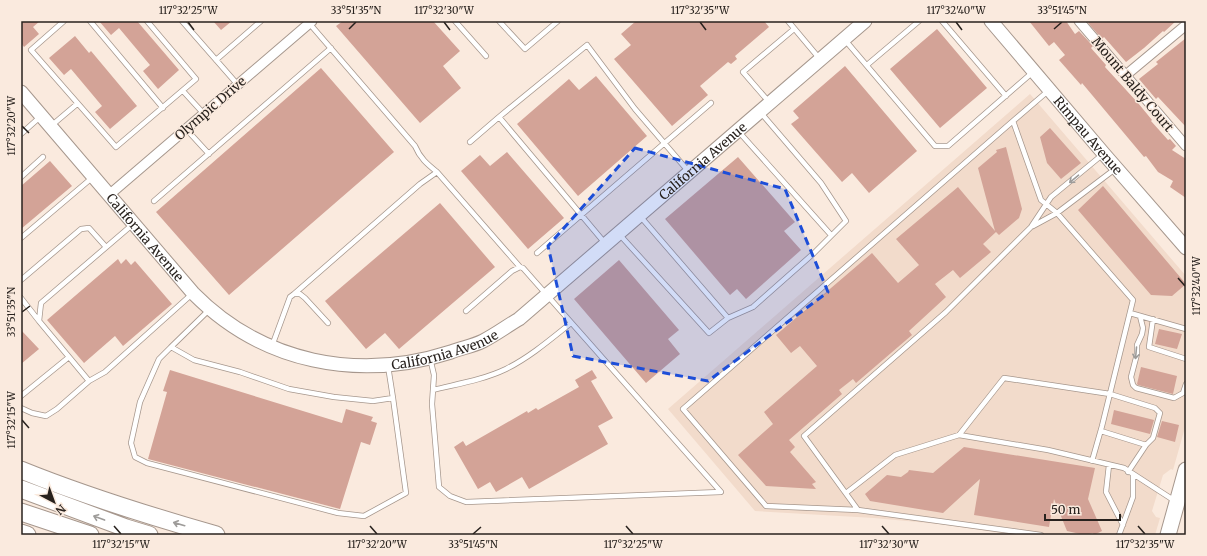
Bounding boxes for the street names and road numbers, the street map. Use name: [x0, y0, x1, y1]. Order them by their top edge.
street label: Mount Baldy Court: [1088, 33, 1177, 135]
street label: Olympic Drive: [171, 73, 250, 144]
street label: Rimpau Avenue: [1050, 93, 1126, 178]
street label: California Avenue: [655, 119, 750, 204]
street label: California Avenue: [102, 190, 187, 285]
street label: California Avenue: [390, 326, 501, 373]

